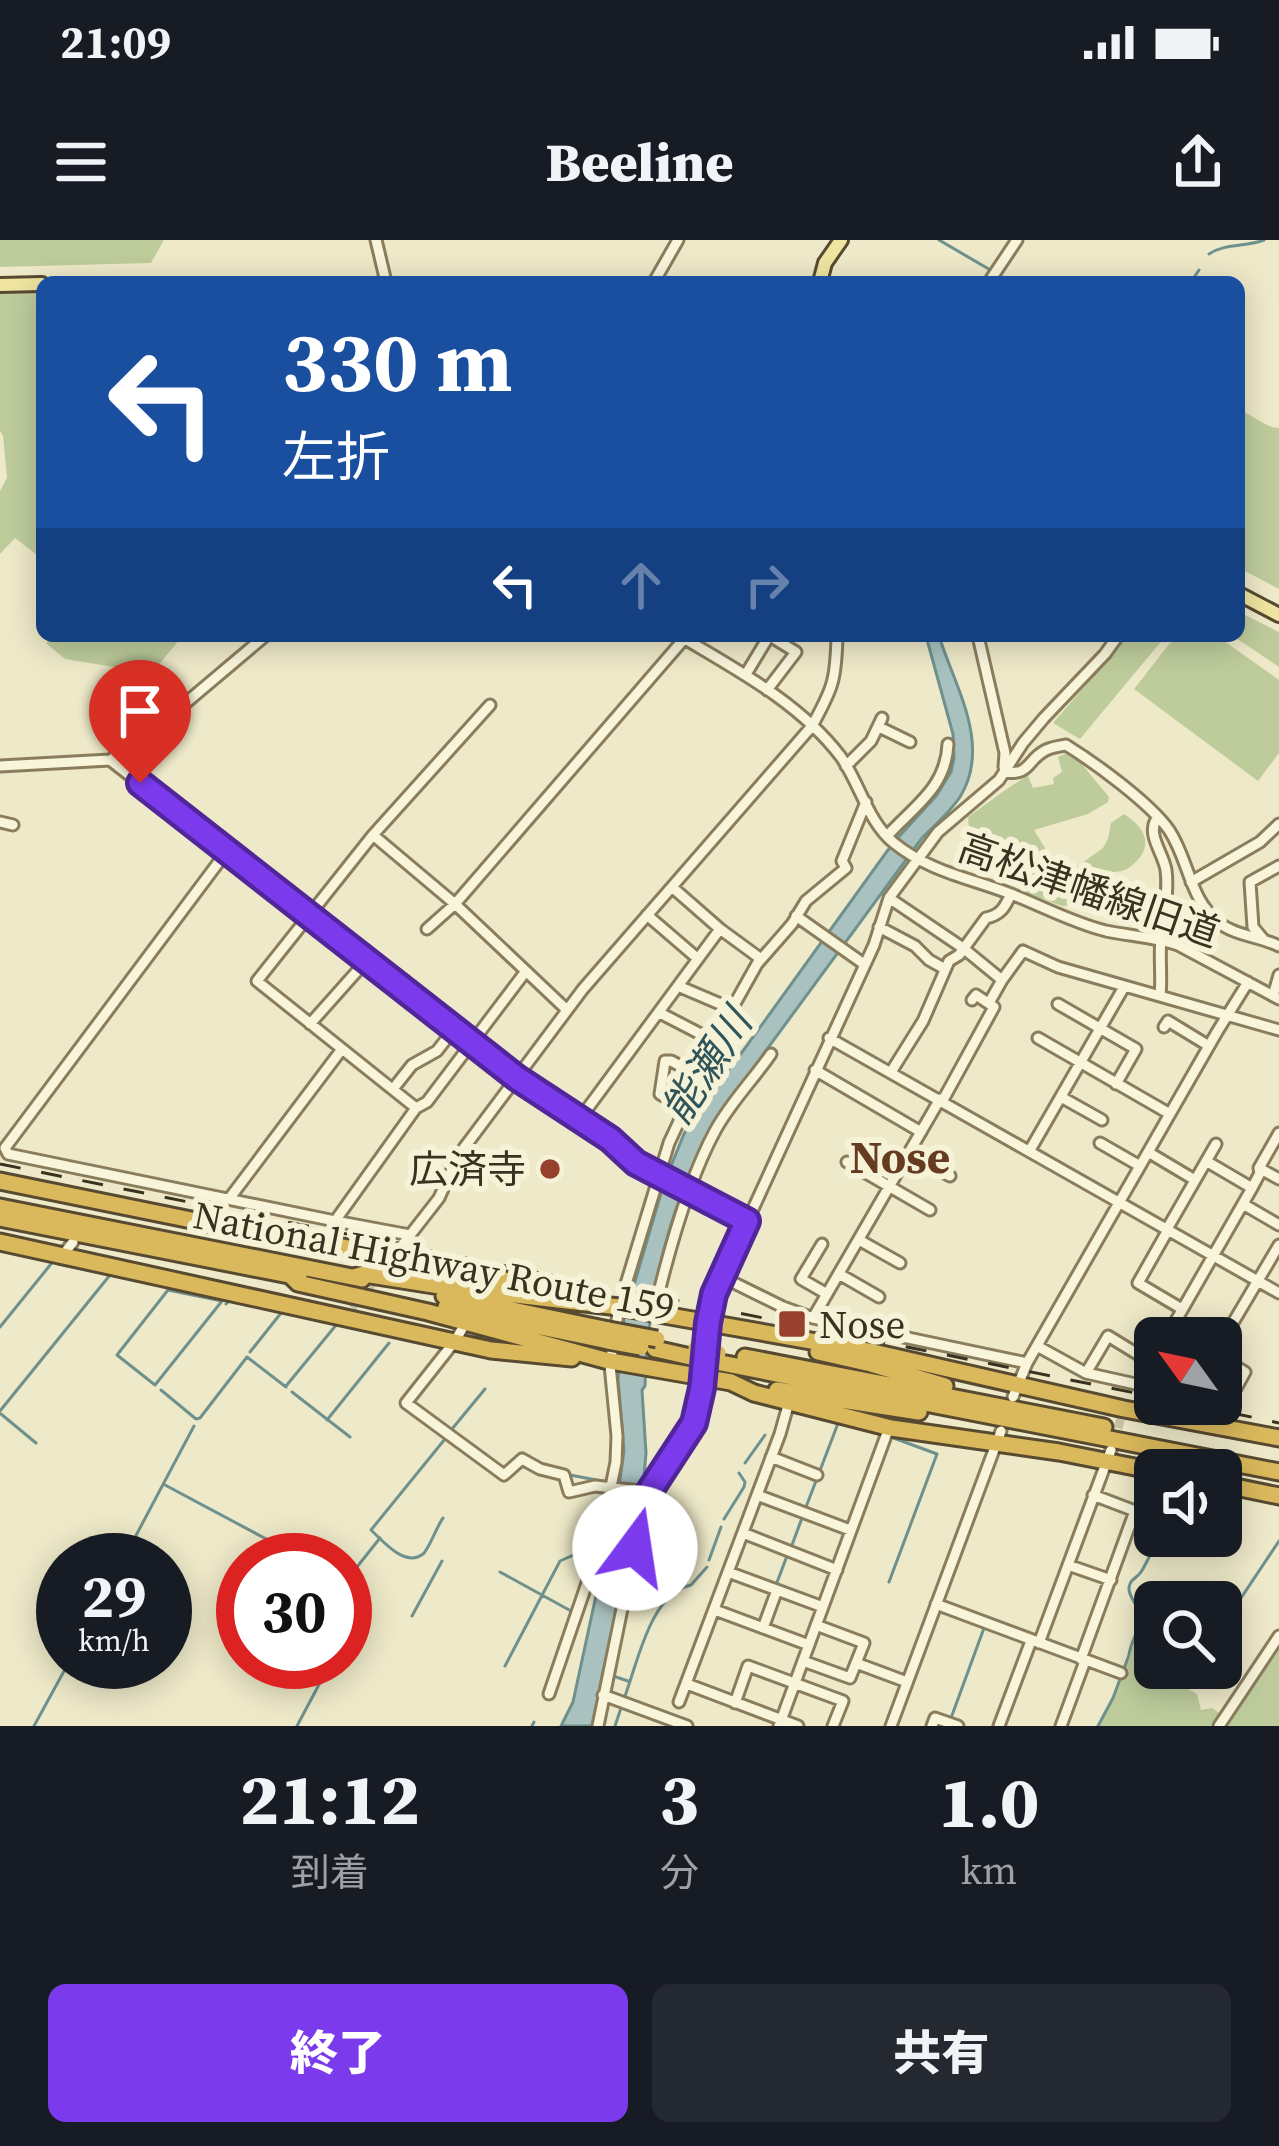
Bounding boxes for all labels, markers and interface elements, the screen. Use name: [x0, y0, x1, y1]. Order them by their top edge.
text: 21:09: [60, 11, 171, 73]
text: Beeline: [545, 125, 734, 199]
icon: menu: [48, 129, 114, 195]
icon: share: [1165, 129, 1231, 195]
text: 330 m: [282, 304, 513, 419]
icon: left: [84, 324, 240, 480]
text: 左折: [282, 420, 390, 494]
icon: left: [482, 552, 548, 618]
icon: ahead: [608, 552, 674, 618]
icon: right: [734, 552, 800, 618]
pin: [89, 660, 191, 783]
icon: arrive: [107, 678, 173, 744]
street label: 高松津幡線旧道: [951, 821, 1227, 959]
water label: 能瀬川: [647, 994, 767, 1135]
district label: Nose: [850, 1126, 950, 1188]
place label: 広済寺: [409, 1143, 526, 1196]
marker: 広済寺: [537, 1156, 563, 1182]
street label: National Highway Route 159: [189, 1188, 679, 1334]
place label: Nose: [819, 1298, 905, 1351]
marker: Nose: [776, 1308, 808, 1340]
north arrow: [1134, 1317, 1242, 1425]
map controls: [1134, 1317, 1242, 1689]
button: sound: [1134, 1449, 1242, 1557]
position arrow: [572, 1485, 698, 1611]
speed limit sign: 30: [216, 1533, 372, 1689]
text: 29: [81, 1555, 147, 1637]
button: search: [1134, 1581, 1242, 1689]
text: km/h: [78, 1620, 150, 1661]
text: 21:12: [240, 1749, 420, 1848]
text: 3: [659, 1749, 699, 1848]
text: 1.0: [939, 1752, 1039, 1851]
text: km: [961, 1844, 1017, 1897]
text: 到着: [291, 1846, 369, 1899]
text: 分: [660, 1846, 699, 1899]
button: 終了: [48, 1984, 628, 2122]
button: 共有: [652, 1984, 1231, 2122]

